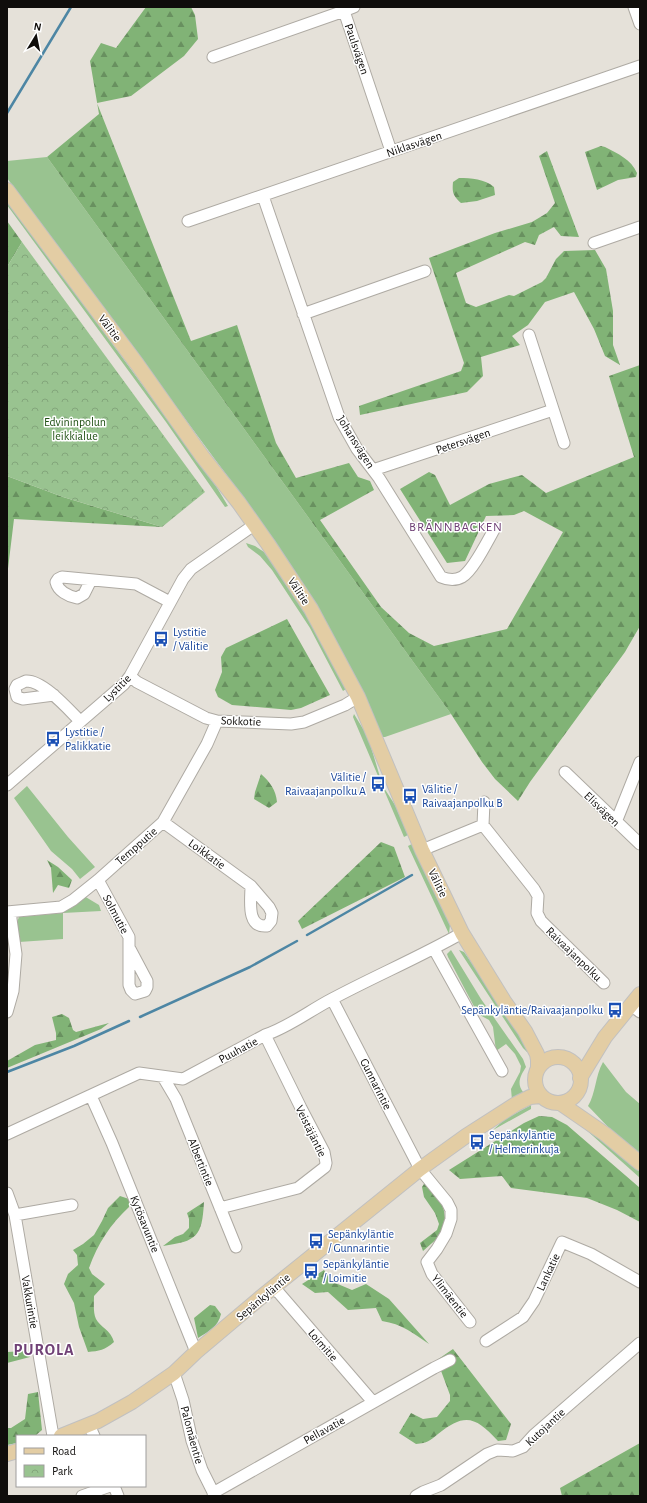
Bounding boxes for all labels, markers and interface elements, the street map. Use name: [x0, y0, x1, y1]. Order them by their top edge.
north arrow: [16, 16, 56, 56]
text: N: [33, 21, 42, 33]
street label: Paulsvägen: [343, 22, 371, 76]
street label: Niklasvägen: [385, 129, 443, 159]
street label: Välitie: [96, 312, 124, 344]
street label: Johansvägen: [335, 414, 377, 470]
park label: Edvininpolun leikkialue: [44, 416, 106, 442]
street label: Petersvägen: [434, 426, 492, 456]
district label: BRÄNNBACKEN: [409, 520, 503, 534]
street label: Välitie: [286, 575, 312, 607]
place label: Lystitie / Välitie: [173, 626, 208, 652]
bus stop icon: Lystitie / Välitie: [152, 630, 170, 648]
street label: Lystitie: [101, 672, 134, 705]
street label: Sokkotie: [221, 714, 261, 728]
place label: Lystitie / Palikkatie: [65, 726, 111, 752]
bus stop icon: Lystitie / Palikkatie: [44, 730, 62, 748]
place label: Välitie / Raivaajanpolku A: [285, 771, 367, 798]
bus stop icon: Välitie / Raivaajanpolku A: [369, 775, 387, 793]
place label: Välitie / Raivaajanpolku B: [422, 783, 503, 810]
bus stop icon: Välitie / Raivaajanpolku B: [401, 787, 419, 805]
street label: Elisvägen: [582, 789, 622, 829]
street label: Tempputie: [113, 825, 159, 867]
street label: Loikkatie: [186, 837, 228, 871]
street label: Välitie: [426, 867, 450, 899]
street label: Solmutie: [101, 893, 131, 935]
street label: Raivaajanpolku: [543, 925, 604, 984]
bus stop icon: Sepänkyläntie/Raivaajanpolku: [606, 1001, 624, 1019]
place label: Sepänkyläntie/Raivaajanpolku: [461, 1004, 603, 1017]
street label: Puuhatie: [216, 1035, 260, 1065]
street label: Gunnarintie: [358, 1056, 394, 1112]
street label: Veistäjäntie: [293, 1103, 329, 1159]
place label: Sepänkyläntie / Helmerinkuja: [489, 1129, 560, 1156]
bus stop icon: Sepänkyläntie / Helmerinkuja: [468, 1133, 486, 1151]
street label: Albertintie: [186, 1136, 216, 1188]
street label: Kytösavuntie: [127, 1194, 162, 1255]
place label: Sepänkyläntie / Gunnarintie: [328, 1228, 394, 1254]
bus stop icon: Sepänkyläntie / Gunnarintie: [307, 1232, 325, 1250]
street label: Lankatie: [534, 1251, 562, 1293]
place label: Sepänkyläntie / Loimitie: [323, 1258, 389, 1284]
bus stop icon: Sepänkyläntie / Loimitie: [302, 1262, 320, 1280]
street label: Sepänkyläntie: [234, 1271, 293, 1324]
street label: Ylimäentie: [429, 1272, 471, 1320]
street label: Vakkurintie: [19, 1274, 41, 1330]
street label: Loimitie: [306, 1327, 340, 1363]
district label: PUROLA: [13, 1342, 75, 1358]
street label: Palomäentie: [179, 1405, 205, 1465]
street label: Kutojantie: [523, 1406, 568, 1449]
street label: Pellavatie: [301, 1414, 347, 1446]
legend: [16, 1435, 146, 1487]
text: Road: [52, 1445, 76, 1457]
text: Park: [52, 1465, 73, 1477]

